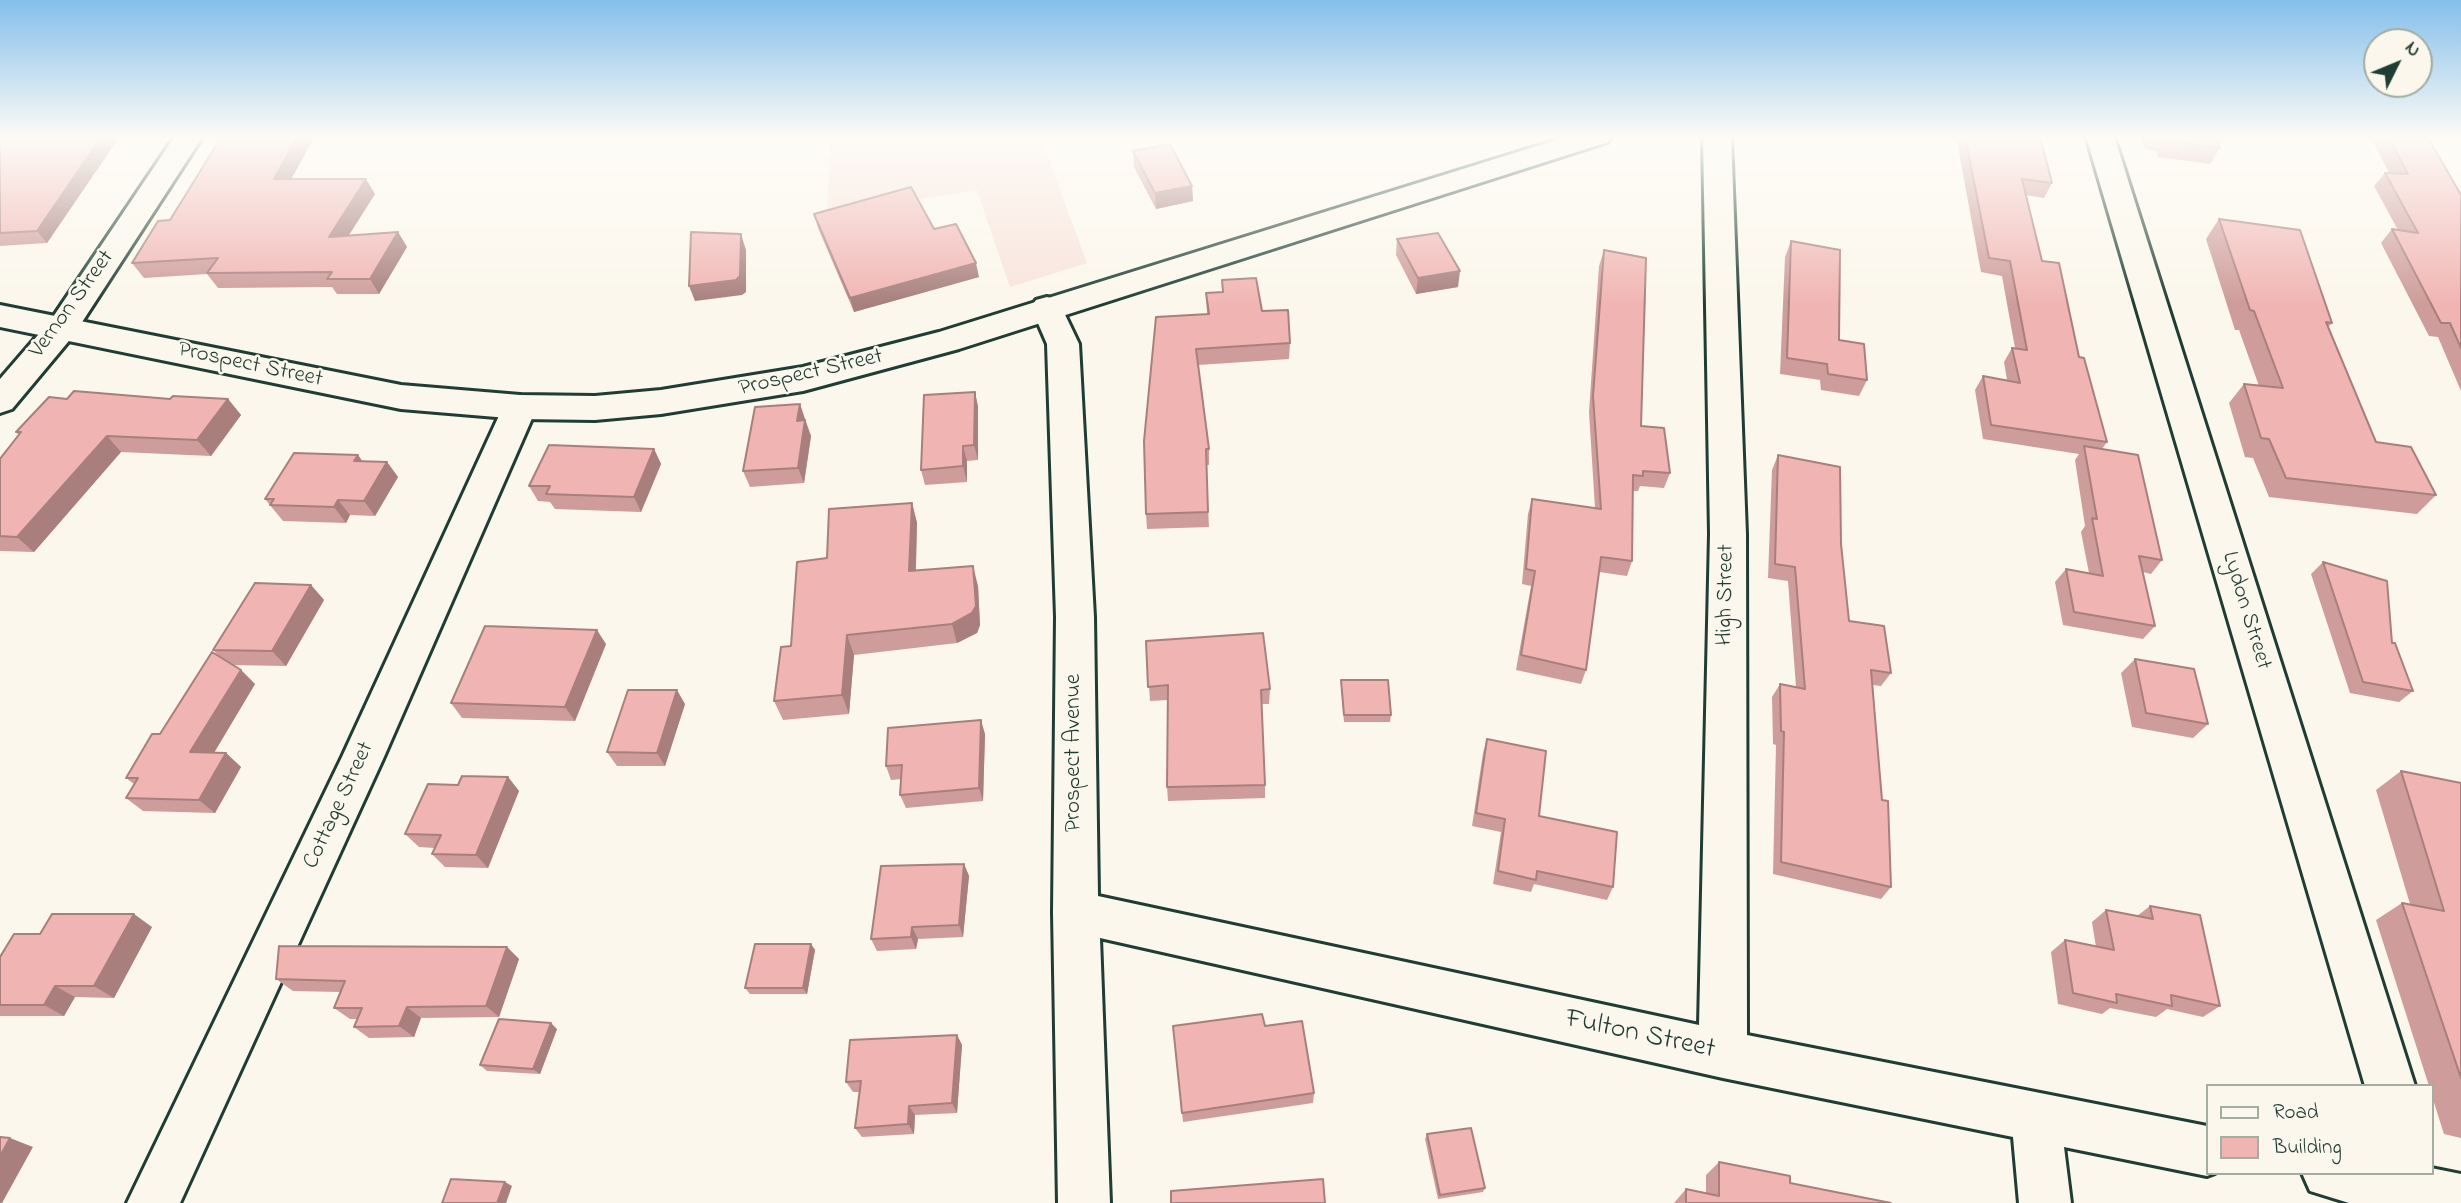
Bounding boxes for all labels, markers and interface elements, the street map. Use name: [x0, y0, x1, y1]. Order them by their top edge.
north arrow: [2363, 28, 2433, 98]
text: N: [2398, 36, 2427, 64]
street label: Vernon Street: [25, 246, 121, 364]
street label: Prospect Street: [175, 337, 325, 395]
street label: Prospect Street: [736, 344, 886, 404]
street label: High Street: [1712, 544, 1742, 646]
street label: Lydon Street: [2214, 549, 2276, 673]
street label: Prospect Avenue: [1061, 674, 1089, 832]
street label: Cottage Street: [299, 738, 381, 874]
street label: Fulton Street: [1562, 1004, 1718, 1068]
legend: [2206, 1084, 2433, 1175]
text: Road: [2273, 1098, 2319, 1128]
text: Building: [2273, 1133, 2342, 1163]

